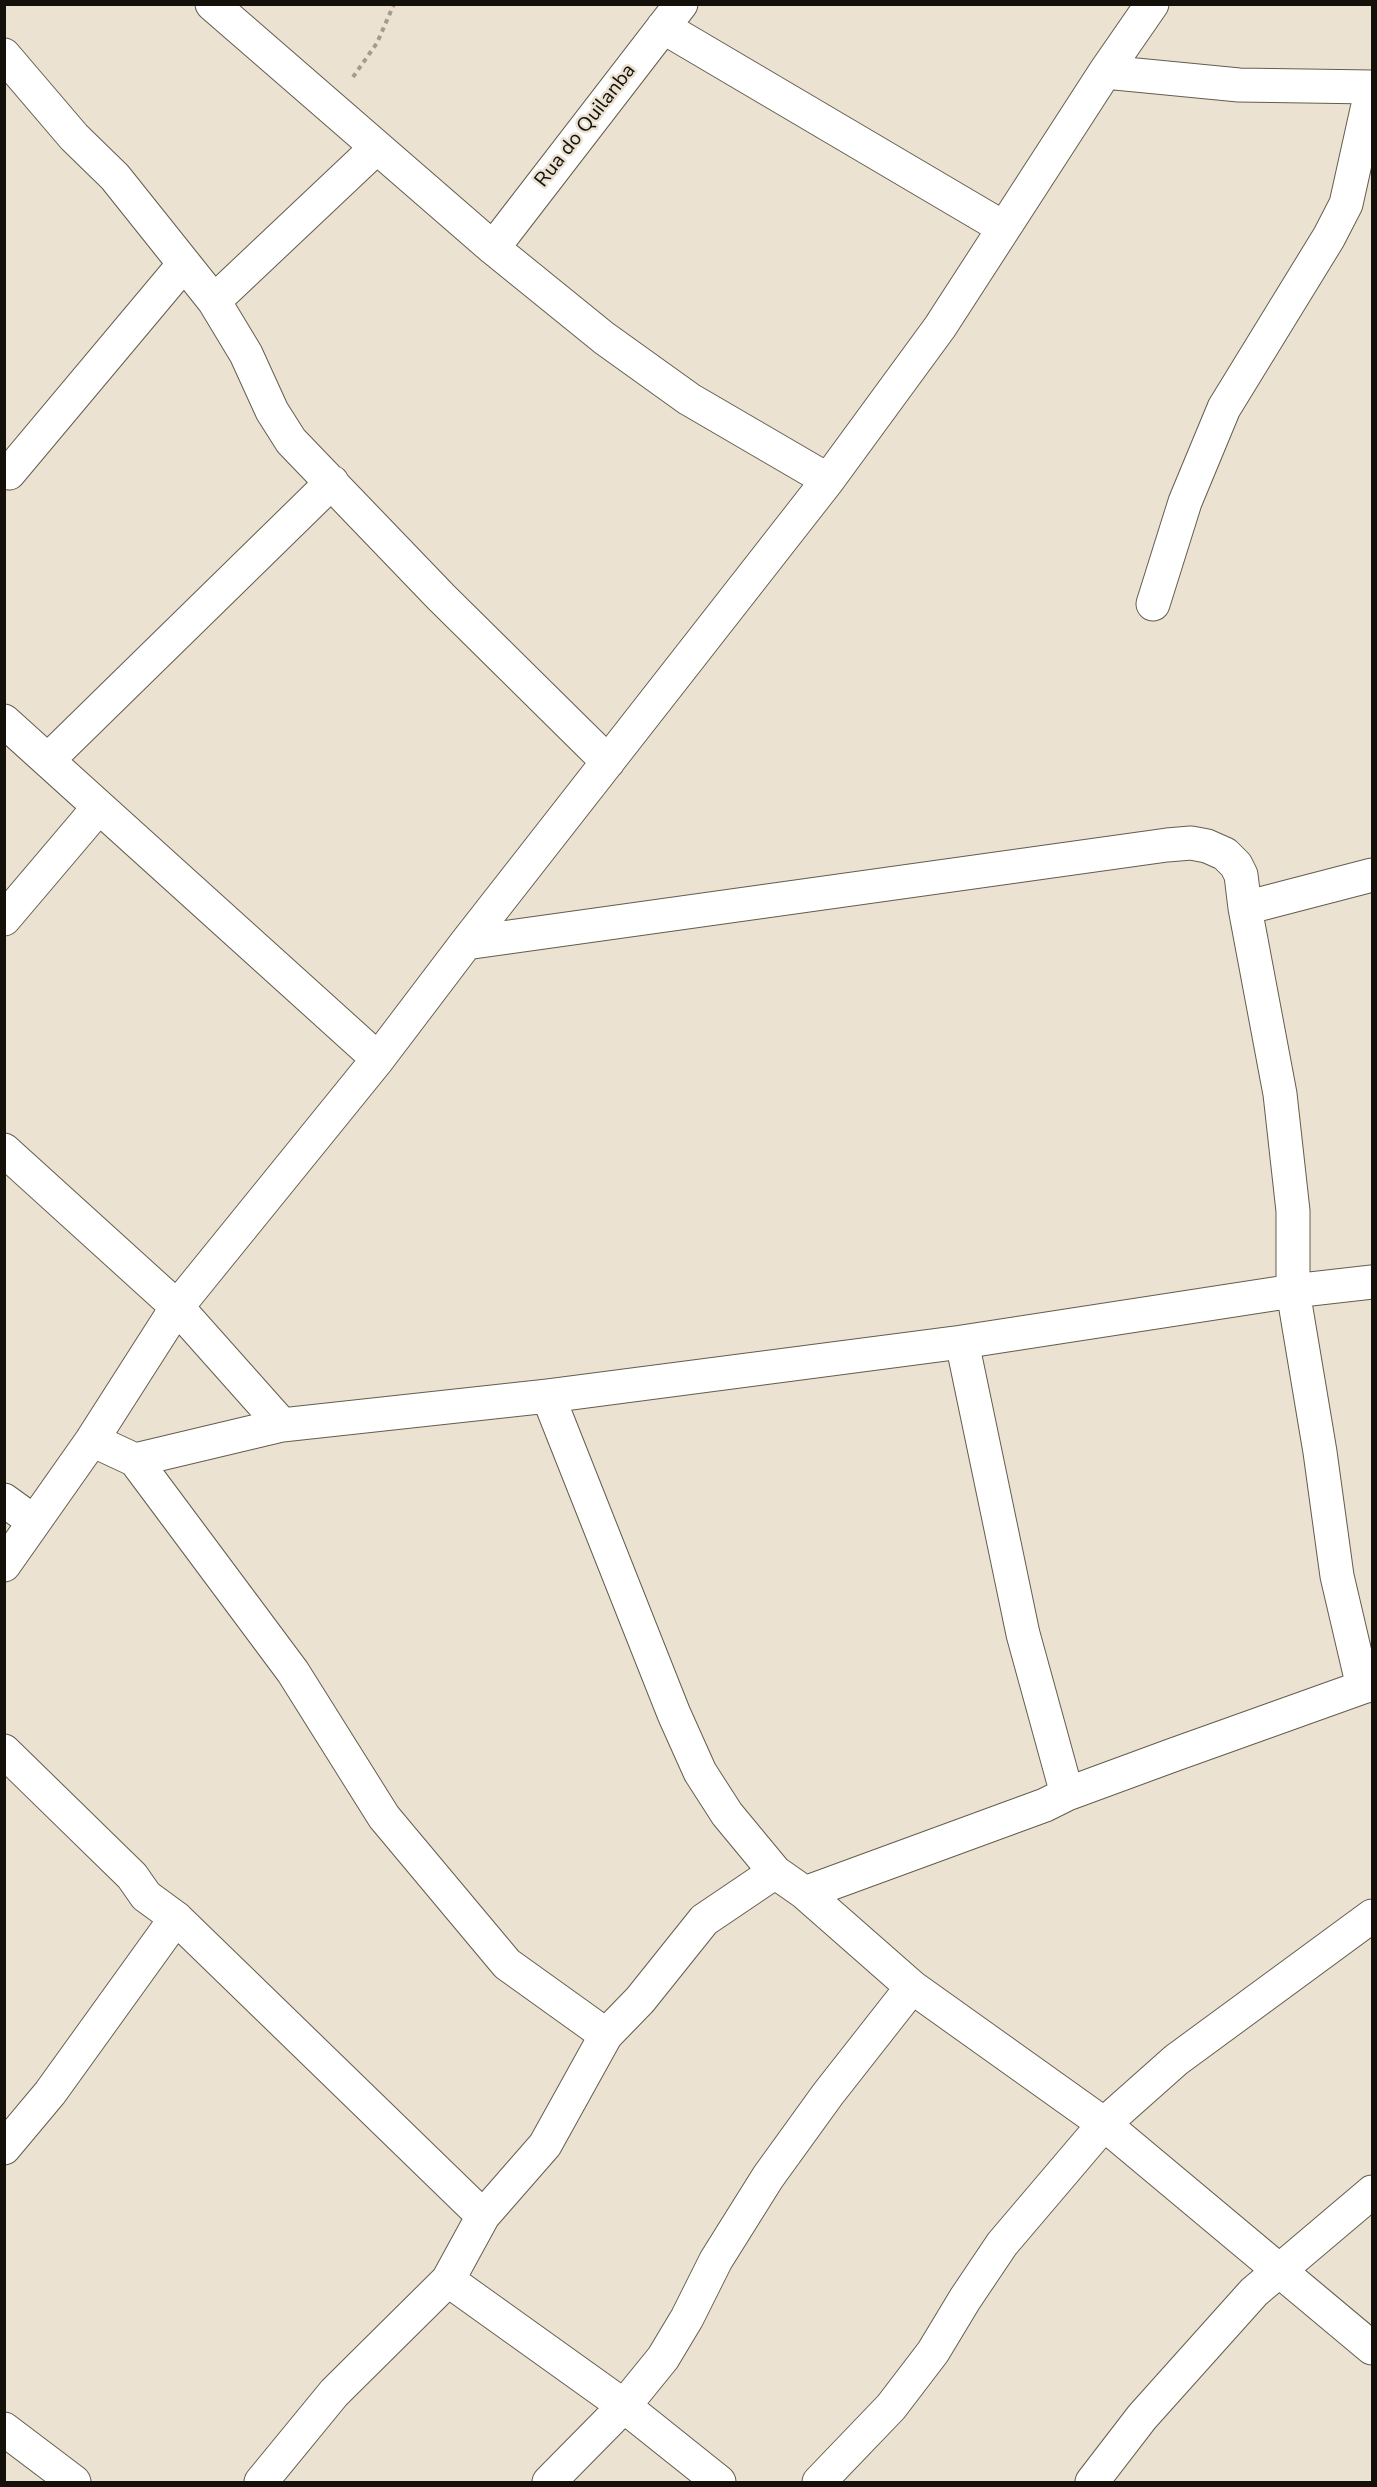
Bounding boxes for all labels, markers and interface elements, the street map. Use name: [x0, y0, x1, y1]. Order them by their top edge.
street label: Rua do Quilanba: [530, 60, 642, 192]

